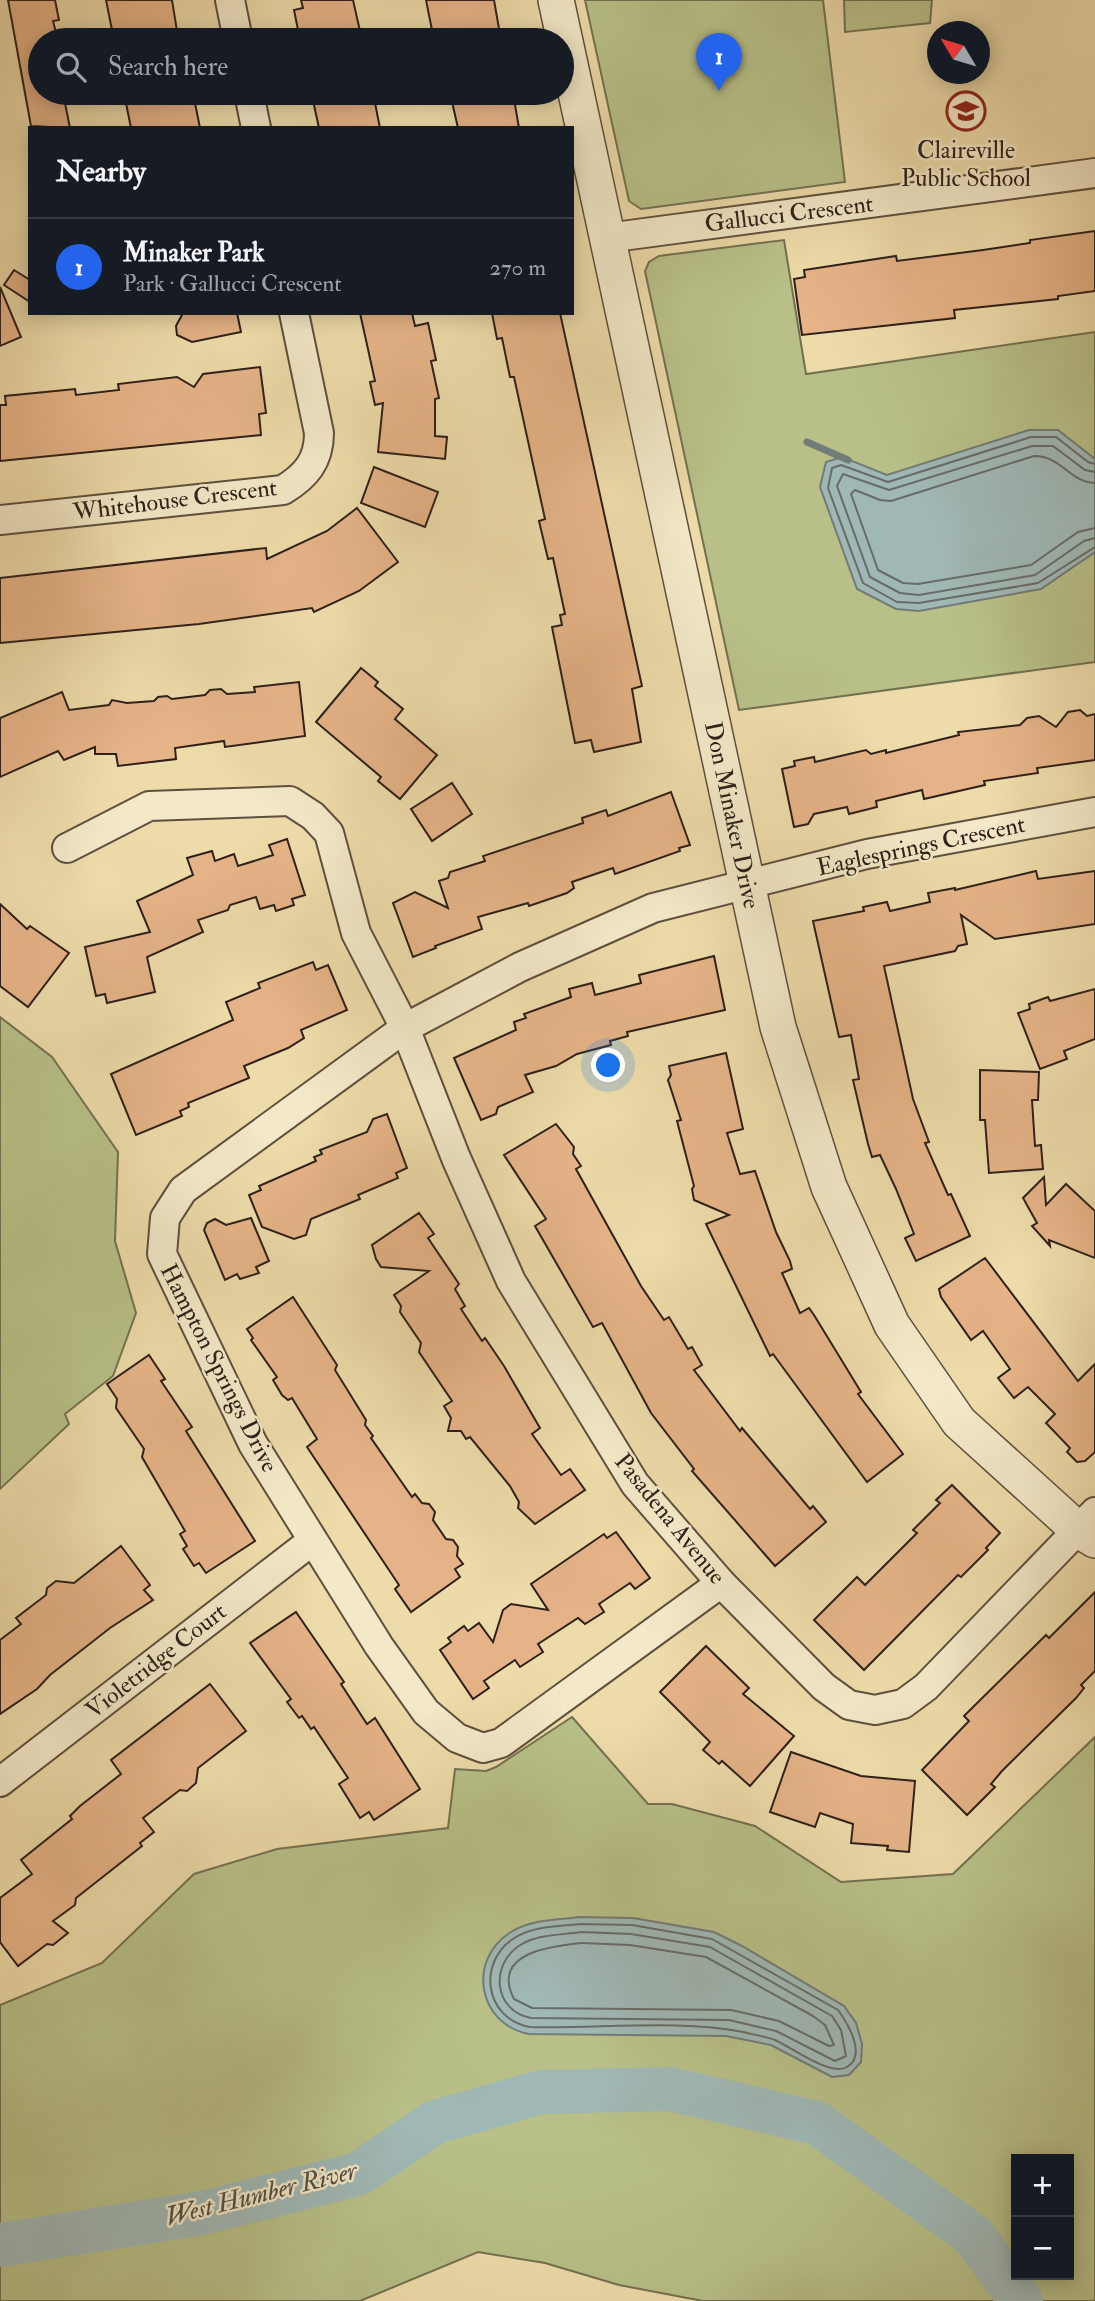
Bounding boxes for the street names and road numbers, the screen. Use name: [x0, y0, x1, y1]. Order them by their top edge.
street label: Gallucci Crescent: [703, 188, 875, 240]
street label: Whitehouse Crescent: [70, 472, 279, 528]
street label: Don Minaker Drive: [697, 719, 767, 911]
street label: Eaglesprings Crescent: [814, 809, 1028, 883]
street label: Hampton Springs Drive: [153, 1258, 285, 1478]
street label: Pasadena Avenue: [608, 1447, 732, 1591]
street label: Violetridge Court: [79, 1596, 233, 1726]

